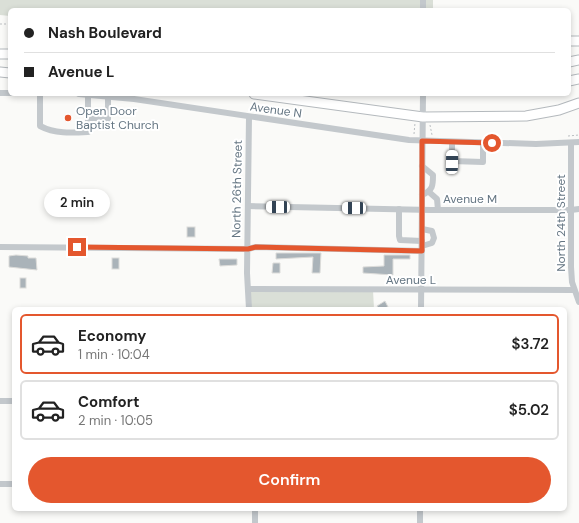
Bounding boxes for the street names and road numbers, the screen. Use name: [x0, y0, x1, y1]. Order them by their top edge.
street label: Avenue N: [249, 98, 303, 122]
street label: North 26th Street: [228, 140, 246, 238]
street label: North 24th Street: [553, 174, 569, 272]
street label: Avenue M: [443, 191, 497, 207]
street label: Avenue L: [386, 272, 436, 288]

